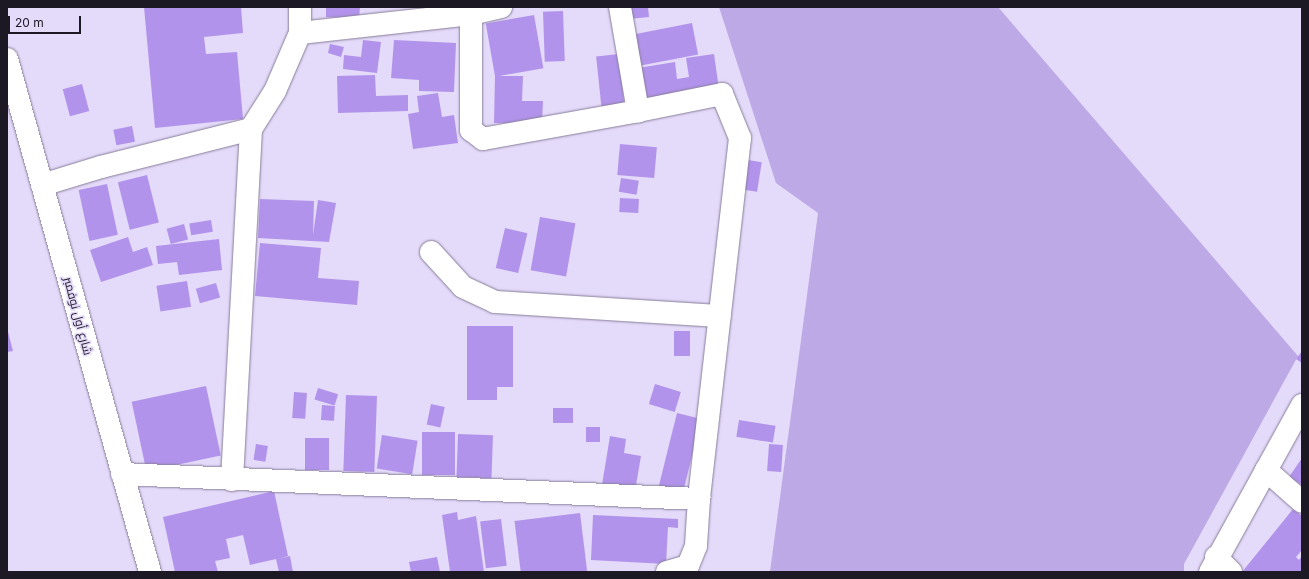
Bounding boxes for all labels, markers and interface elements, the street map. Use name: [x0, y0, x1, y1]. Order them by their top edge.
scale bar: [10, 8, 83, 34]
text: 20 m: [15, 15, 44, 30]
street label: شارع أول نوفمبر: [61, 275, 95, 357]

